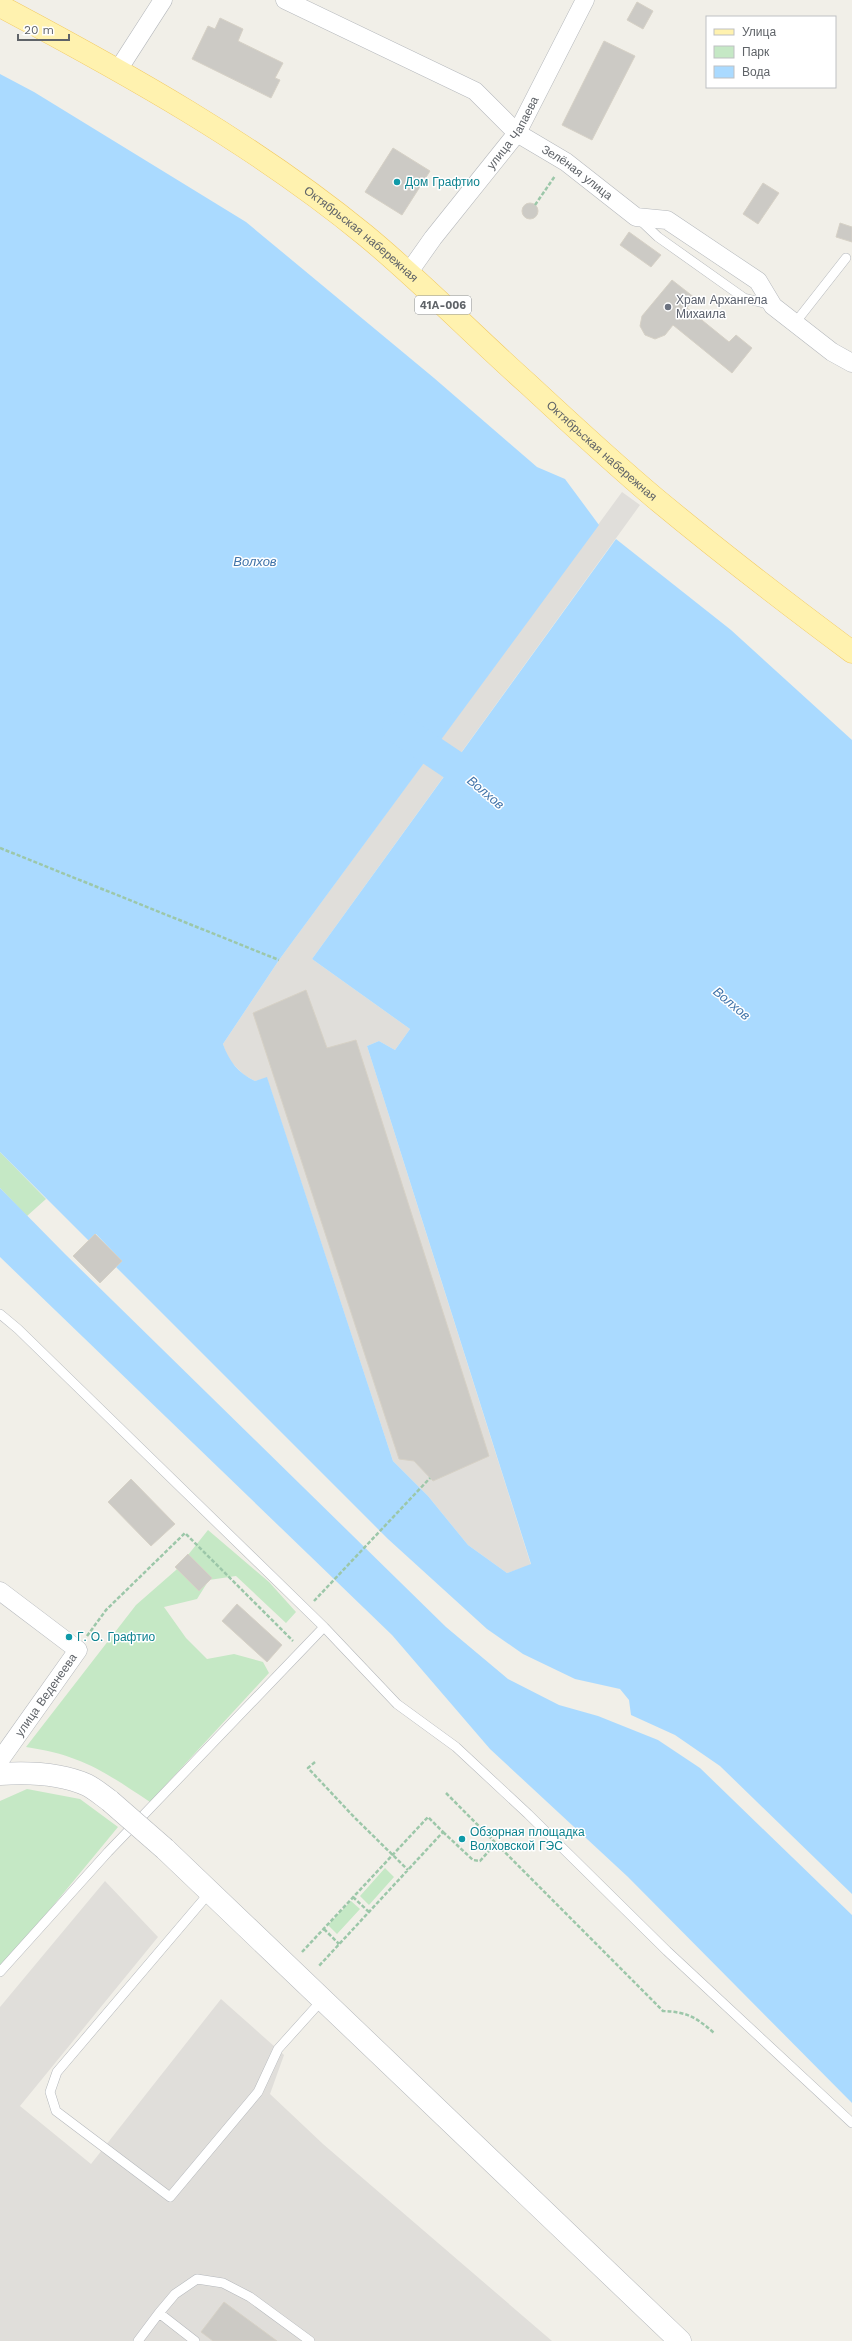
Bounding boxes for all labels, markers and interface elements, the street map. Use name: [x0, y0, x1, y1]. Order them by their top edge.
scale bar: [18, 16, 69, 42]
legend: [706, 16, 836, 88]
text: 20 m: [24, 23, 54, 37]
text: Улица: [742, 25, 776, 39]
text: Парк: [742, 45, 770, 59]
text: Вода: [742, 65, 770, 79]
street label: улица Чапаева: [484, 94, 542, 172]
street label: Зелёная улица: [539, 142, 615, 203]
place label: Дом Графтио: [405, 175, 480, 189]
marker: Дом Графтио: [392, 177, 402, 187]
street label: Октябрьская набережная: [301, 183, 421, 285]
place label: Храм Архангела Михаила: [676, 293, 768, 321]
road number: 41А-006: [415, 296, 471, 314]
marker: Храм Архангела Михаила: [663, 302, 673, 312]
street label: Октябрьская набережная: [544, 398, 660, 504]
water label: Волхов: [233, 554, 277, 569]
water label: Волхов: [464, 773, 507, 812]
water label: Волхов: [710, 984, 753, 1023]
place label: Г. О. Графтио: [77, 1630, 155, 1644]
marker: Г. О. Графтио: [64, 1632, 74, 1642]
street label: улица Веденеева: [12, 1651, 80, 1739]
place label: Обзорная площадка Волховской ГЭС: [470, 1825, 585, 1853]
marker: Обзорная площадка Волховской ГЭС: [457, 1834, 467, 1844]

